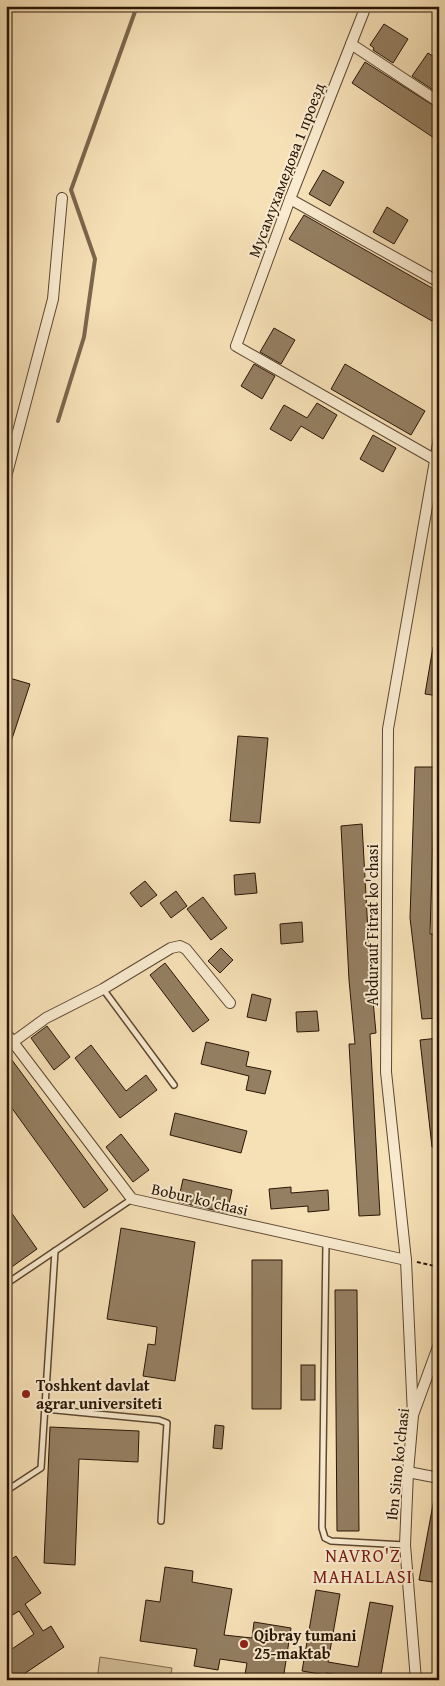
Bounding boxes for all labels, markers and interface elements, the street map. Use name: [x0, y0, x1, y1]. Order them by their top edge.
street label: Мусамухамедова 1 проезд: [242, 79, 331, 261]
street label: Abdurauf Fitrat ko'chasi: [360, 844, 384, 1006]
street label: Bobur ko'chasi: [149, 1176, 251, 1222]
place label: Toshkent davlat agrar universiteti: [36, 1373, 162, 1415]
marker: Toshkent davlat agrar universiteti: [20, 1388, 32, 1400]
street label: Ibn Sino ko'chasi: [379, 1406, 415, 1521]
district label: NAVRO'Z MAHALLASI: [313, 1542, 413, 1590]
place label: Qibray tumani 25-maktab: [254, 1623, 357, 1665]
marker: Qibray tumani 25-maktab: [238, 1638, 250, 1650]

